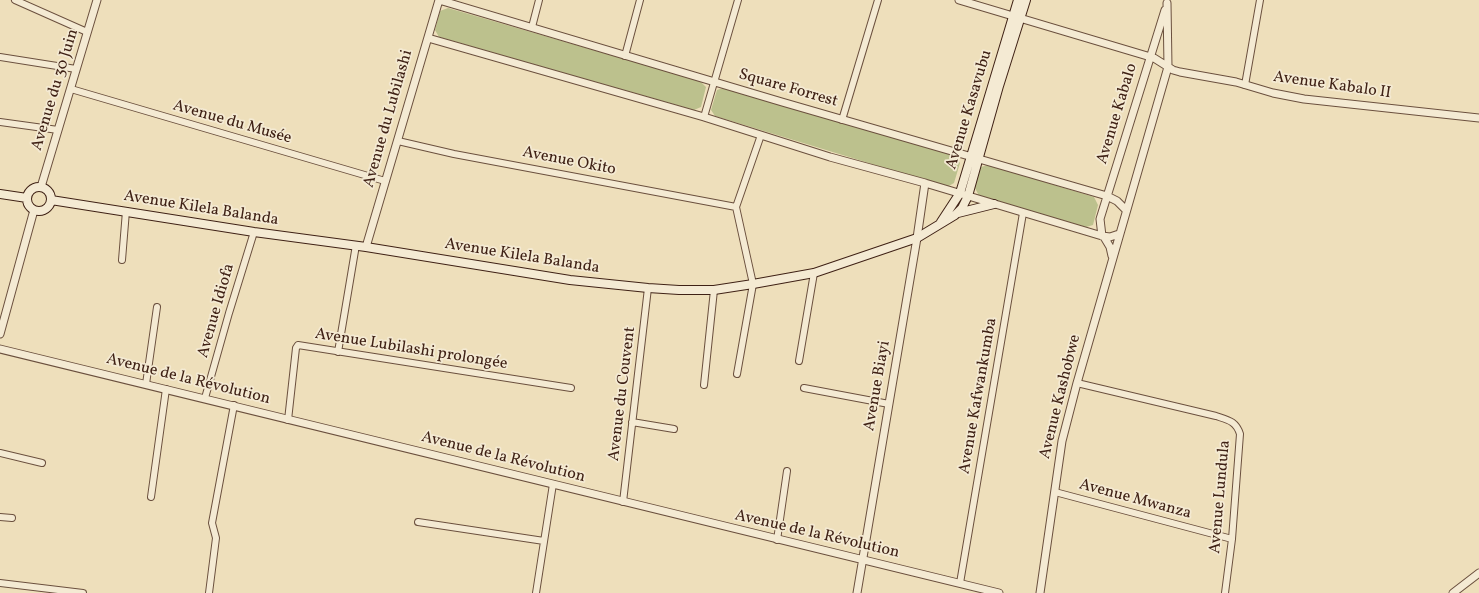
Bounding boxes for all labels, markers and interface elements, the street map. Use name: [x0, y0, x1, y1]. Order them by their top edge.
street label: Avenue du 30 Juin: [28, 27, 84, 153]
street label: Avenue du Lubilashi: [360, 48, 418, 190]
street label: Avenue Kasavubu: [943, 48, 997, 172]
street label: Avenue Kabalo: [1094, 61, 1142, 167]
street label: Square Forrest: [736, 66, 840, 112]
street label: Avenue Kabalo II: [1272, 68, 1392, 104]
street label: Avenue du Musée: [171, 97, 293, 149]
street label: Avenue Okito: [521, 144, 617, 180]
street label: Avenue Kilela Balanda: [122, 187, 280, 231]
street label: Avenue Kilela Balanda: [443, 235, 601, 279]
street label: Avenue Idiofa: [194, 262, 240, 360]
street label: Avenue Kafwankumba: [956, 316, 1002, 476]
street label: Avenue Lubilashi prolongée: [313, 325, 509, 375]
street label: Avenue du Couvent: [605, 326, 641, 462]
street label: Avenue Kashobwe: [1036, 333, 1086, 461]
street label: Avenue Biayi: [861, 339, 895, 433]
street label: Avenue de la Révolution: [104, 350, 272, 410]
street label: Avenue de la Révolution: [419, 428, 587, 488]
street label: Avenue Lundula: [1206, 439, 1236, 555]
street label: Avenue Mwanza: [1077, 476, 1193, 524]
street label: Avenue de la Révolution: [733, 507, 901, 563]

